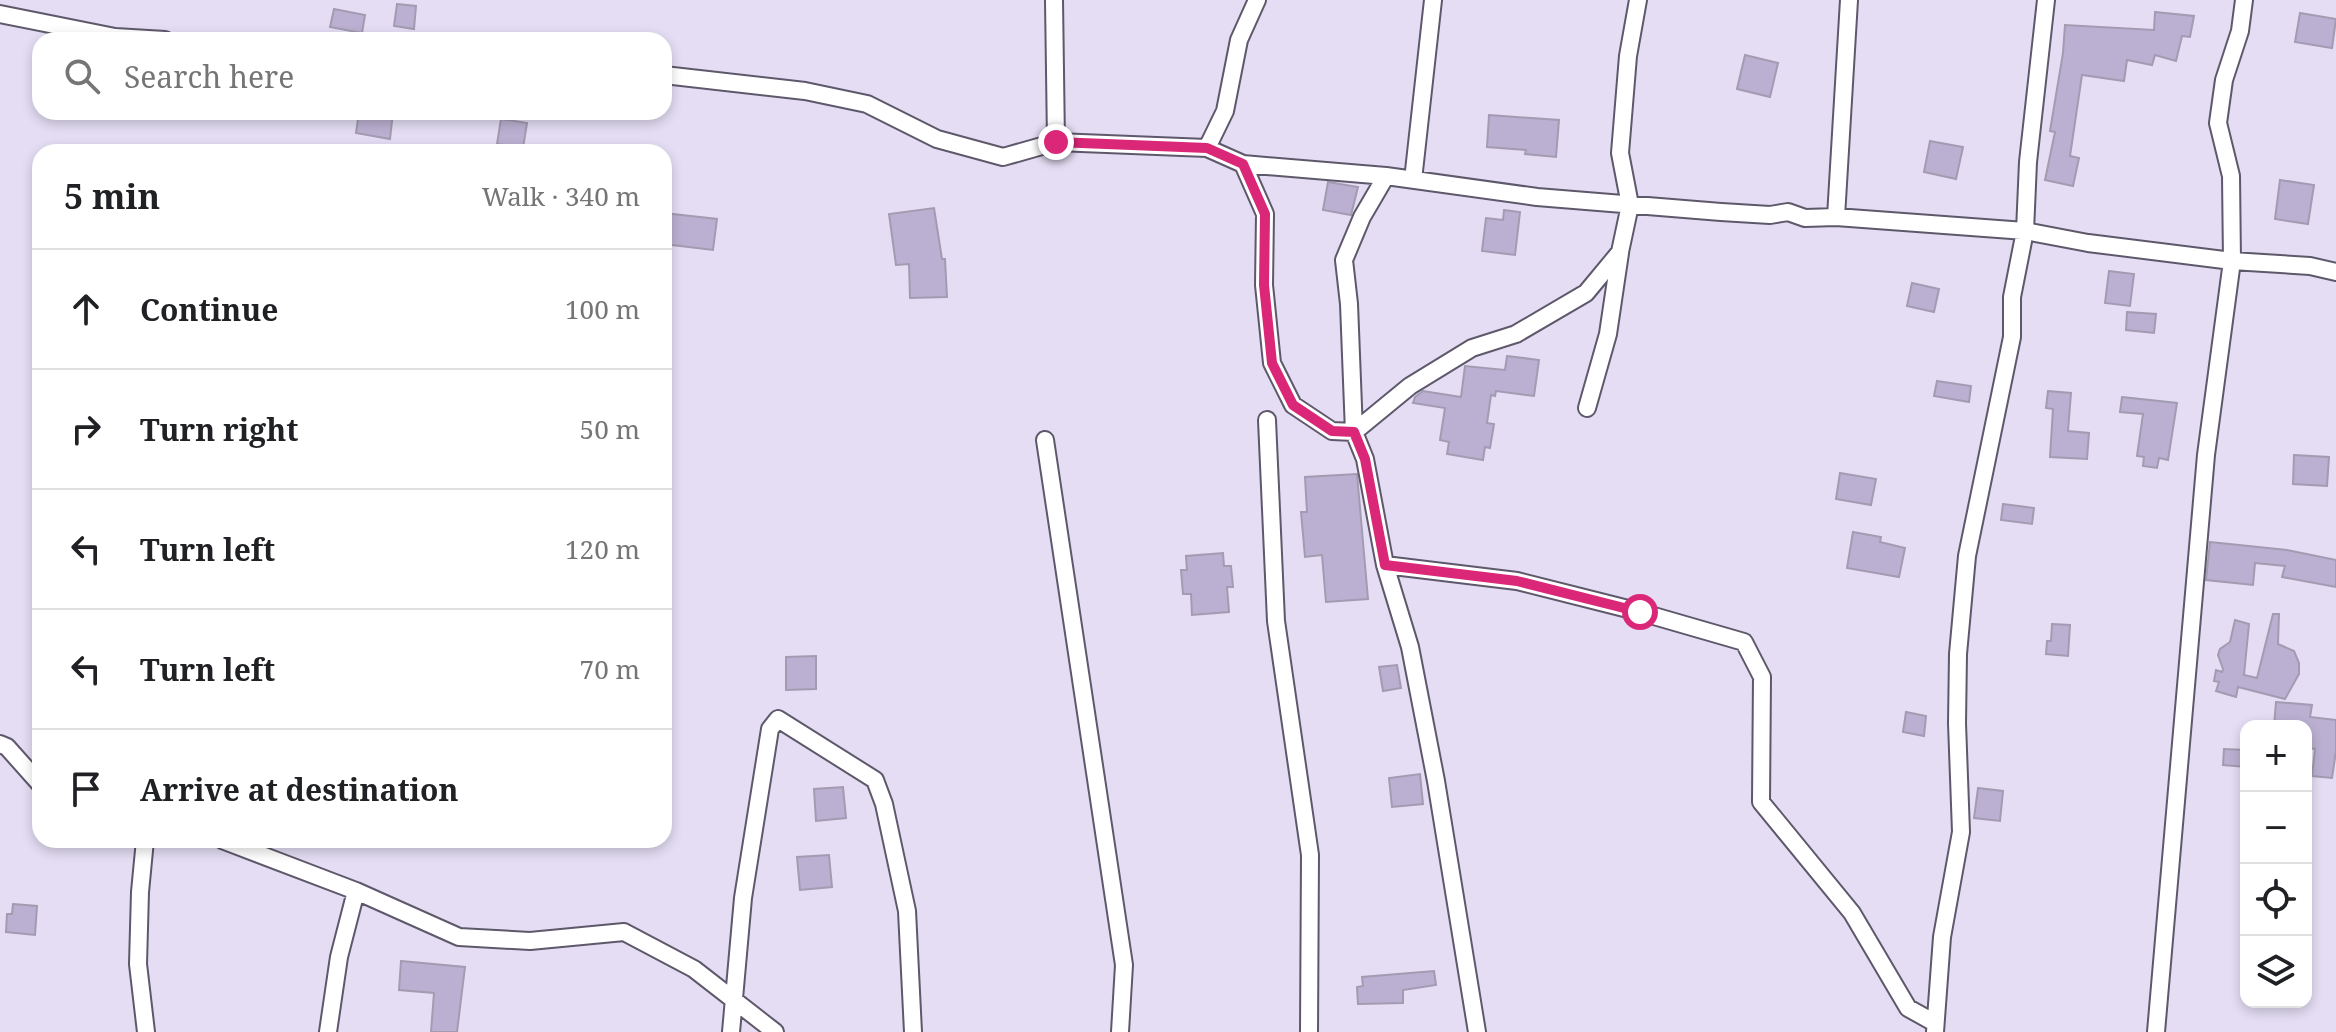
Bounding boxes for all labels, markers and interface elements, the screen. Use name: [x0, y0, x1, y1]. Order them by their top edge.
search box: [32, 32, 672, 120]
icon: search: [60, 54, 104, 98]
text: Search here: [124, 56, 294, 97]
route end: [1038, 124, 1074, 160]
text: 5 min: [64, 173, 160, 219]
text: Walk · 340 m: [482, 178, 640, 214]
icon: ahead: [64, 287, 108, 331]
text: Continue: [140, 289, 278, 330]
text: 100 m: [565, 291, 640, 327]
icon: right: [64, 407, 108, 451]
text: Turn right: [140, 409, 298, 450]
text: 50 m: [580, 411, 640, 447]
icon: left: [64, 527, 108, 571]
text: Turn left: [140, 529, 275, 570]
text: 120 m: [565, 531, 640, 567]
route start: [1622, 594, 1658, 630]
icon: left: [64, 647, 108, 691]
text: Turn left: [140, 649, 275, 690]
text: 70 m: [580, 651, 640, 687]
map controls: [2240, 720, 2312, 1008]
button: +: [2240, 720, 2312, 792]
icon: arrive: [64, 767, 108, 811]
text: Arrive at destination: [140, 769, 459, 810]
button: −: [2240, 792, 2312, 864]
button: locate: [2240, 864, 2312, 936]
button: layers: [2240, 936, 2312, 1008]

